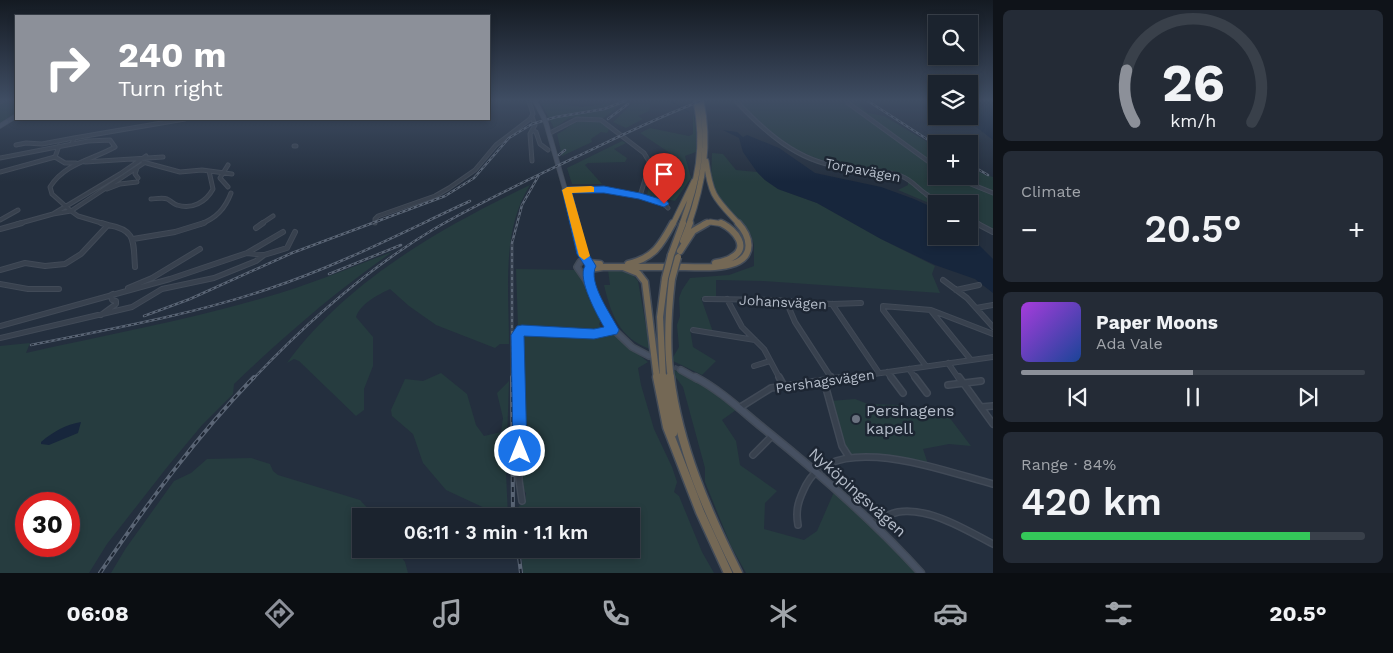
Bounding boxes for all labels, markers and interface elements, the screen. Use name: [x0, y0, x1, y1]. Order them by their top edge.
map controls: [928, 15, 978, 245]
button: search: [928, 15, 978, 65]
text: 240 m: [118, 34, 227, 76]
icon: right: [35, 35, 100, 100]
text: 26: [1161, 53, 1225, 114]
button: layers: [928, 75, 978, 125]
text: Turn right: [118, 76, 223, 101]
text: km/h: [1170, 110, 1216, 131]
button: +: [928, 135, 978, 185]
pin: [643, 153, 685, 204]
street label: Torpavägen: [824, 155, 902, 185]
icon: arrive: [650, 160, 678, 188]
text: Climate: [1021, 182, 1081, 201]
button: −: [928, 195, 978, 245]
text: 20.5°: [1144, 207, 1242, 251]
text: −: [1021, 213, 1038, 246]
text: +: [1348, 213, 1365, 246]
street label: Johansvägen: [739, 292, 827, 312]
text: Paper Moons: [1096, 311, 1218, 334]
text: Ada Vale: [1096, 334, 1163, 353]
street label: Pershagsvägen: [774, 366, 876, 396]
icon: previous: [1064, 383, 1092, 411]
icon: pause: [1179, 383, 1207, 411]
icon: next: [1294, 383, 1322, 411]
place label: Pershagens kapell: [866, 401, 955, 438]
marker: Pershagens kapell: [850, 413, 862, 425]
position arrow: [493, 424, 545, 476]
street label: Nyköpingsvägen: [805, 444, 910, 541]
text: Range · 84%: [1021, 455, 1116, 474]
text: 420 km: [1021, 480, 1162, 524]
speed limit sign: 30: [15, 492, 80, 557]
text: 06:11 · 3 min · 1.1 km: [404, 521, 588, 544]
icon: directions: [262, 596, 297, 631]
icon: music: [430, 596, 465, 631]
icon: phone: [598, 596, 633, 631]
icon: climate: [766, 596, 801, 631]
icon: car: [933, 596, 968, 631]
icon: filters: [1101, 596, 1136, 631]
text: 06:08: [66, 601, 129, 626]
text: 20.5°: [1269, 601, 1327, 626]

